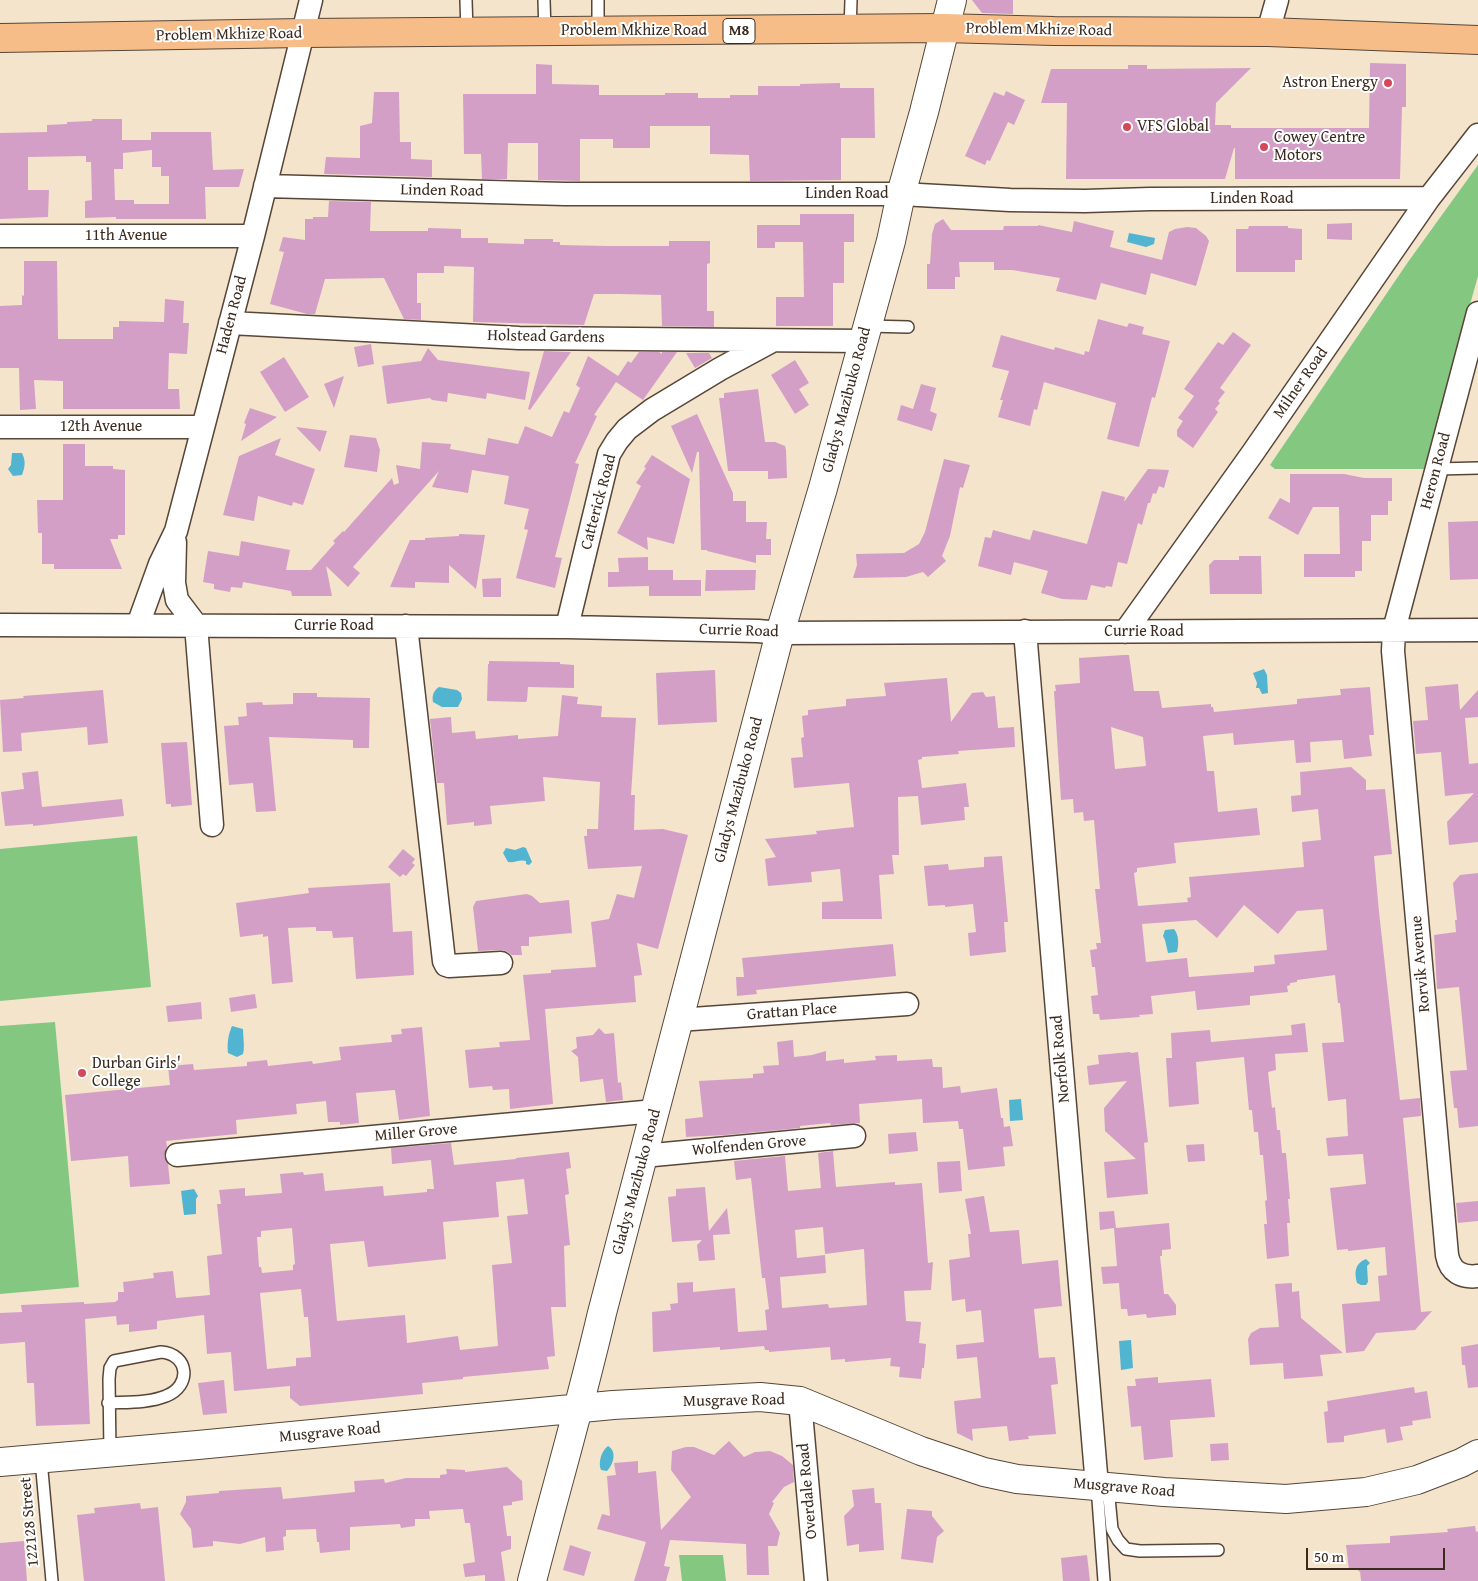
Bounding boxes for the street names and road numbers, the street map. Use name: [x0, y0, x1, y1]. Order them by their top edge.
road number: M8: [723, 18, 755, 44]
street label: Problem Mkhize Road: [966, 19, 1112, 41]
street label: Problem Mkhize Road: [561, 21, 707, 41]
street label: Problem Mkhize Road: [156, 24, 302, 46]
street label: Linden Road: [400, 181, 484, 201]
street label: Linden Road: [805, 184, 889, 204]
street label: Linden Road: [1210, 189, 1294, 209]
street label: 11th Avenue: [85, 226, 167, 246]
street label: Haden Road: [212, 274, 252, 356]
street label: Gladys Mazibuko Road: [818, 325, 876, 475]
street label: Holstead Gardens: [487, 326, 605, 348]
street label: Milner Road: [1270, 344, 1332, 422]
street label: 12th Avenue: [60, 417, 142, 437]
street label: Heron Road: [1417, 431, 1455, 511]
street label: Catterick Road: [577, 452, 621, 552]
street label: Currie Road: [294, 616, 374, 636]
street label: Currie Road: [699, 620, 779, 642]
street label: Currie Road: [1104, 622, 1184, 642]
street label: Gladys Mazibuko Road: [710, 715, 768, 865]
street label: Rorvik Avenue: [1407, 915, 1435, 1013]
street label: Grattan Place: [746, 999, 838, 1025]
street label: Norfolk Road: [1048, 1014, 1074, 1104]
street label: Gladys Mazibuko Road: [608, 1107, 666, 1257]
street label: Miller Grove: [374, 1120, 458, 1146]
street label: Wolfenden Grove: [691, 1131, 807, 1161]
street label: Musgrave Road: [683, 1391, 785, 1411]
street label: Musgrave Road: [278, 1419, 382, 1447]
street label: Overdale Road: [794, 1442, 822, 1540]
street label: Musgrave Road: [1072, 1474, 1176, 1502]
street label: 122128 Street: [17, 1476, 43, 1568]

